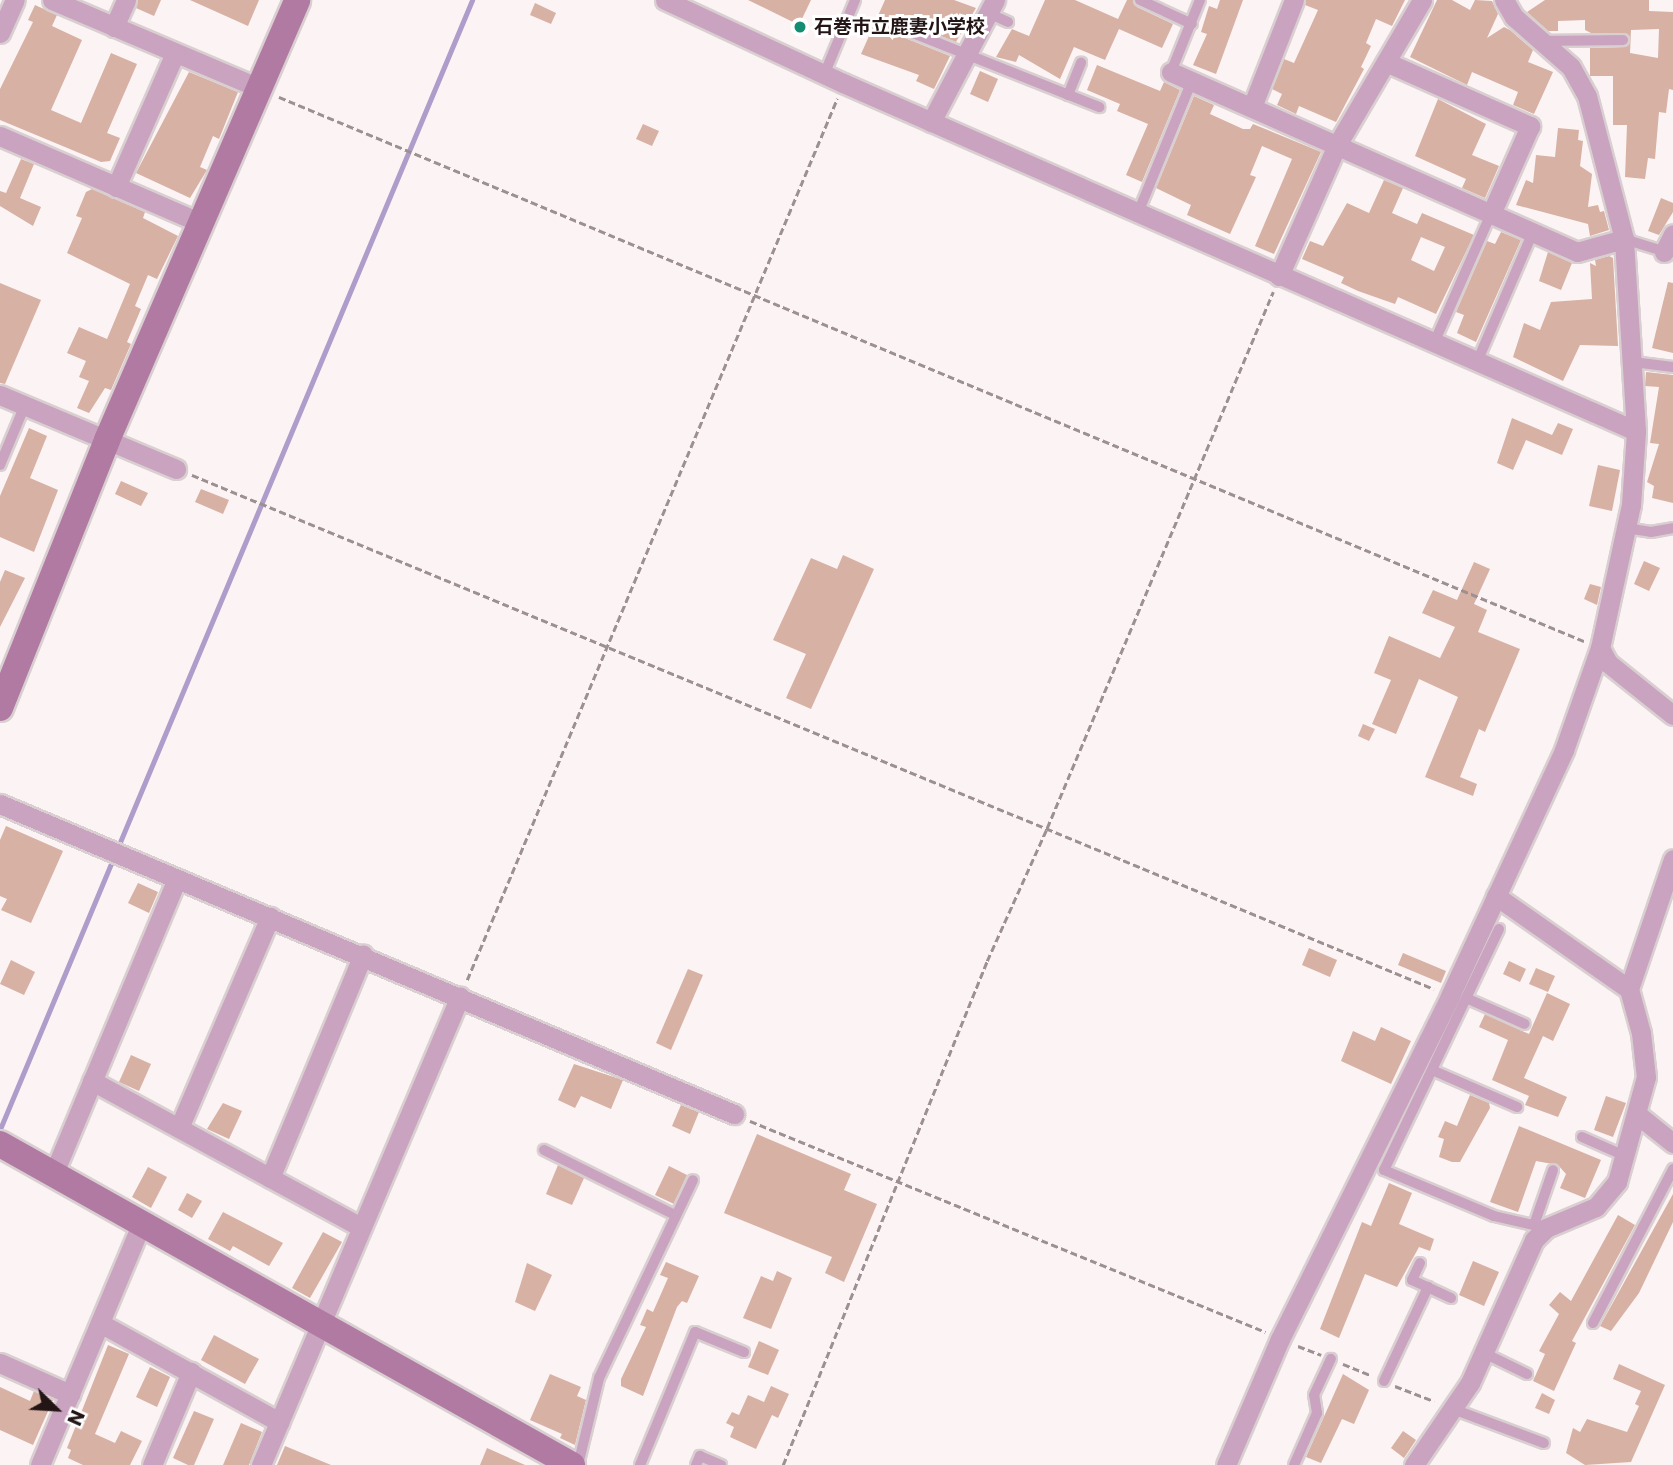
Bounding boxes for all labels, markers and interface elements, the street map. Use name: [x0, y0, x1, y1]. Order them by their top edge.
place label: 石巻市立鹿妻小学校: [814, 16, 985, 38]
marker: 石巻市立鹿妻小学校: [792, 19, 808, 35]
north arrow: [21, 1374, 91, 1444]
text: N: [60, 1406, 91, 1430]

